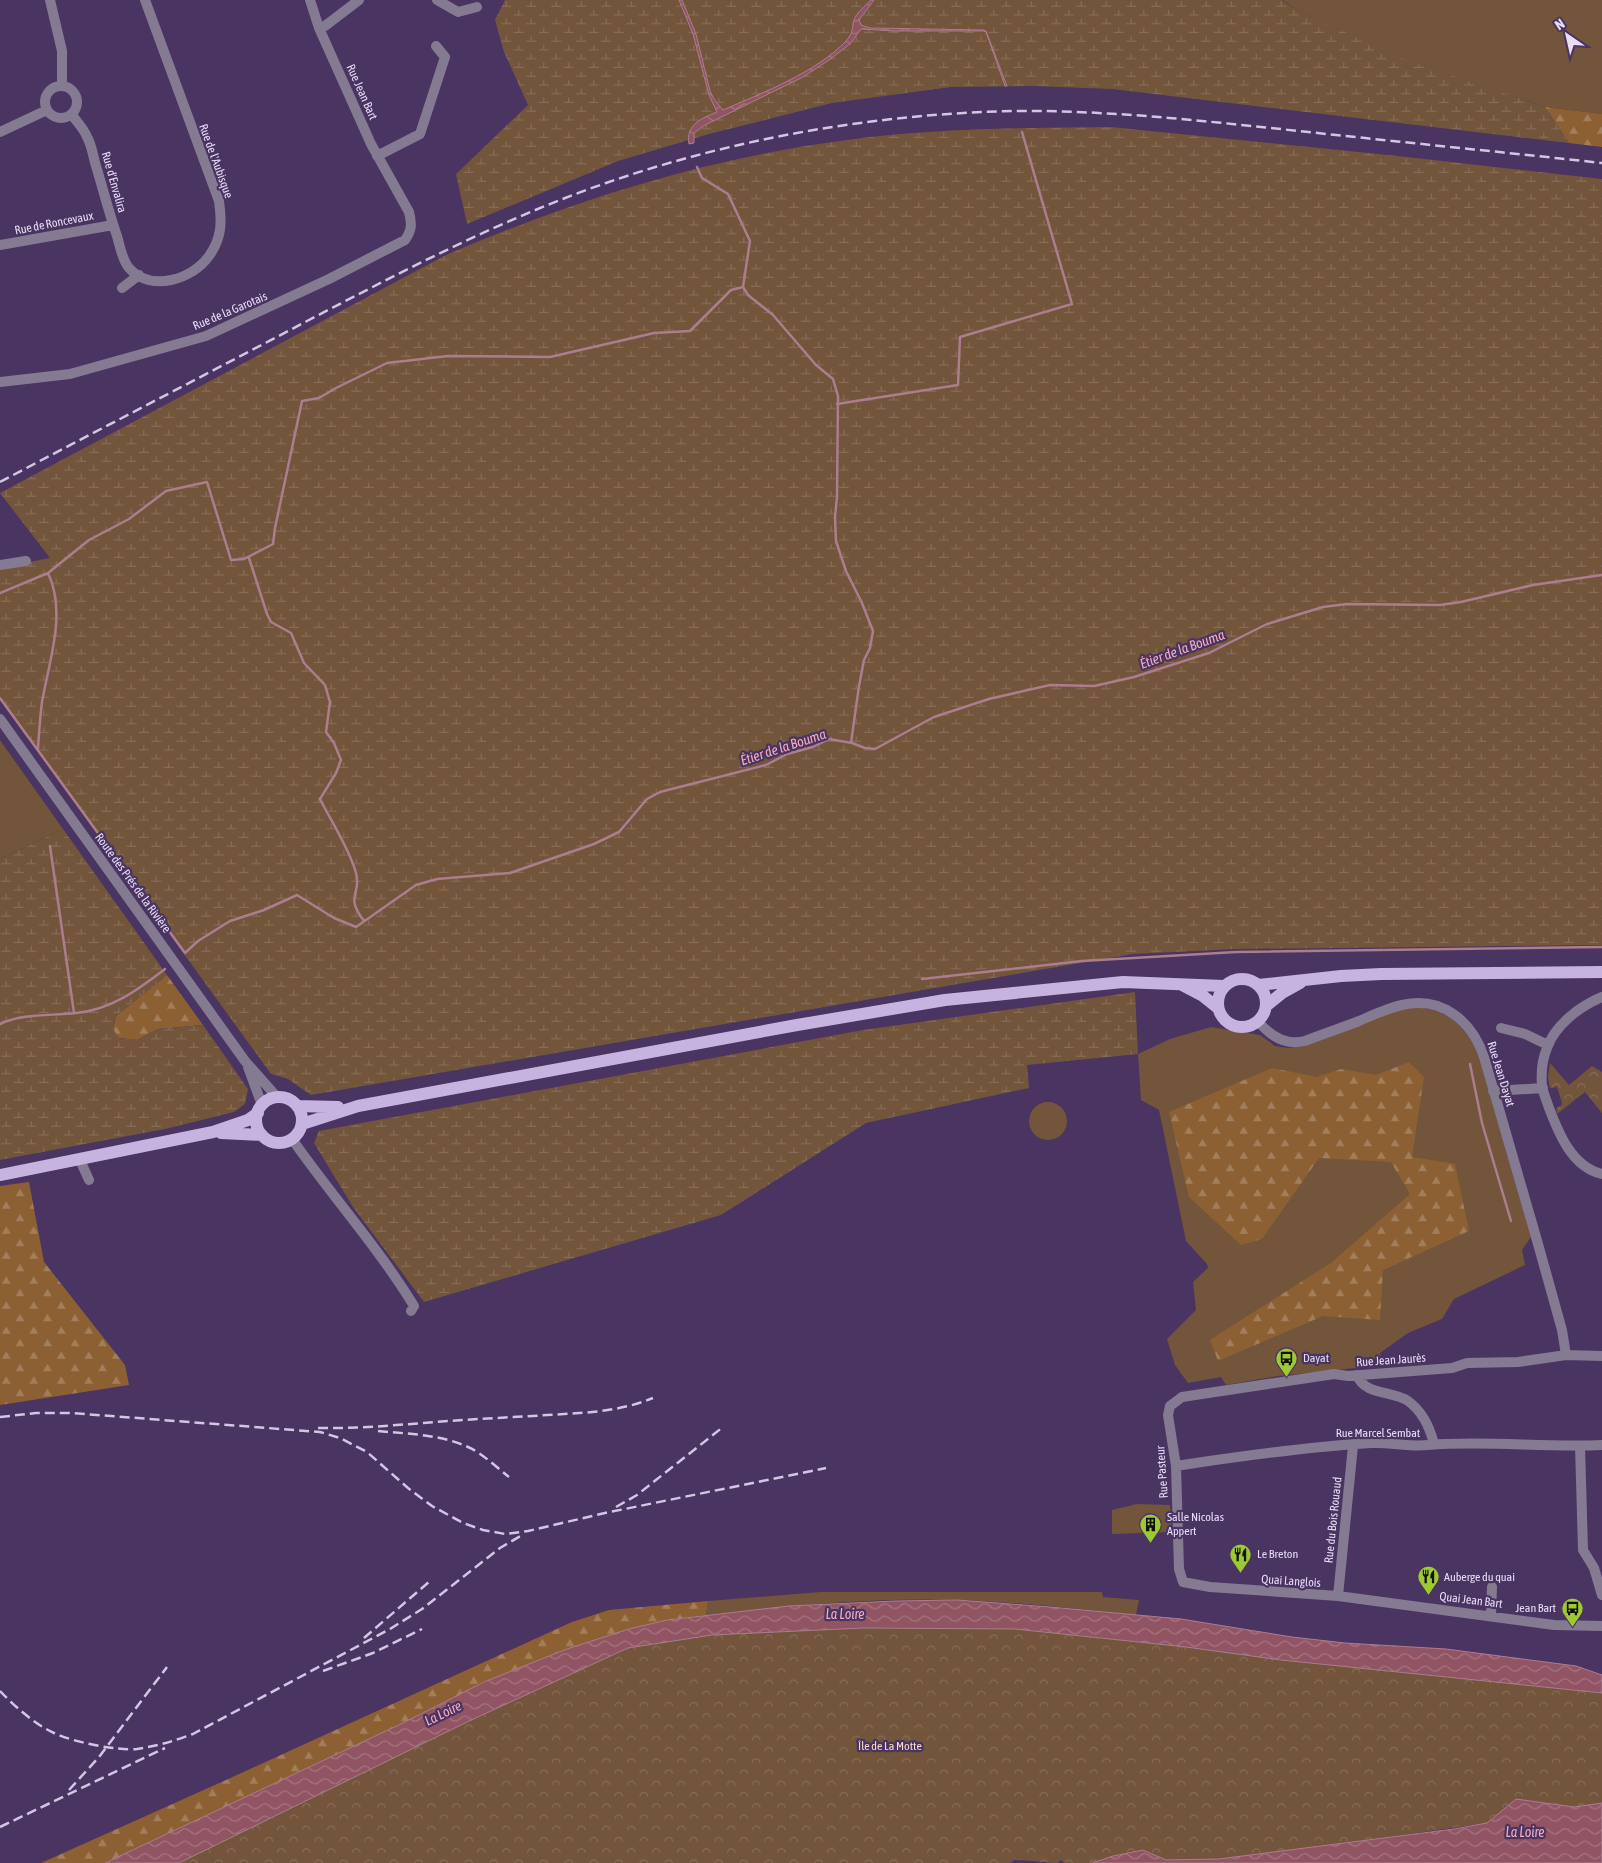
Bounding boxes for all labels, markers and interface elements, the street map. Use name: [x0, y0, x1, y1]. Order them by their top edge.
north arrow: [1542, 10, 1592, 60]
text: N: [1552, 15, 1568, 33]
street label: Rue Jean Bart: [344, 62, 381, 122]
street label: Rue de l'Aubisque: [196, 122, 236, 200]
street label: Rue d'Envalira: [99, 150, 129, 214]
street label: Rue de Roncevaux: [13, 208, 95, 237]
street label: Rue de la Garotais: [191, 289, 269, 333]
water label: Étier de la Bouma: [1137, 626, 1227, 672]
water label: Étier de la Bouma: [738, 725, 828, 768]
street label: Route des Prés de la Rivière: [92, 830, 174, 936]
street label: Rue Jean Dayat: [1484, 1040, 1518, 1109]
bus stop icon: Dayat: [1275, 1346, 1299, 1377]
place label: Dayat: [1303, 1351, 1330, 1365]
street label: Rue Jean Jaurès: [1356, 1351, 1426, 1369]
street label: Rue Marcel Sembat: [1336, 1426, 1421, 1440]
street label: Rue Pasteur: [1153, 1445, 1171, 1499]
street label: Rue du Bois Rouaud: [1322, 1476, 1344, 1564]
place label: Salle Nicolas Appert: [1167, 1510, 1224, 1538]
building icon: Salle Nicolas Appert: [1139, 1512, 1163, 1543]
restaurant icon: Le Breton: [1229, 1542, 1253, 1573]
place label: Le Breton: [1257, 1547, 1298, 1561]
restaurant icon: Auberge du quai: [1416, 1565, 1440, 1596]
place label: Auberge du quai: [1444, 1570, 1515, 1584]
street label: Quai Langlois: [1261, 1572, 1321, 1590]
street label: Quai Jean Bart: [1439, 1589, 1504, 1611]
bus stop icon: Jean Bart: [1560, 1596, 1584, 1627]
place label: Jean Bart: [1516, 1601, 1557, 1615]
water label: La Loire: [825, 1606, 865, 1622]
water label: La Loire: [422, 1697, 464, 1729]
park label: Île de La Motte: [858, 1739, 922, 1753]
water label: La Loire: [1505, 1824, 1545, 1840]

